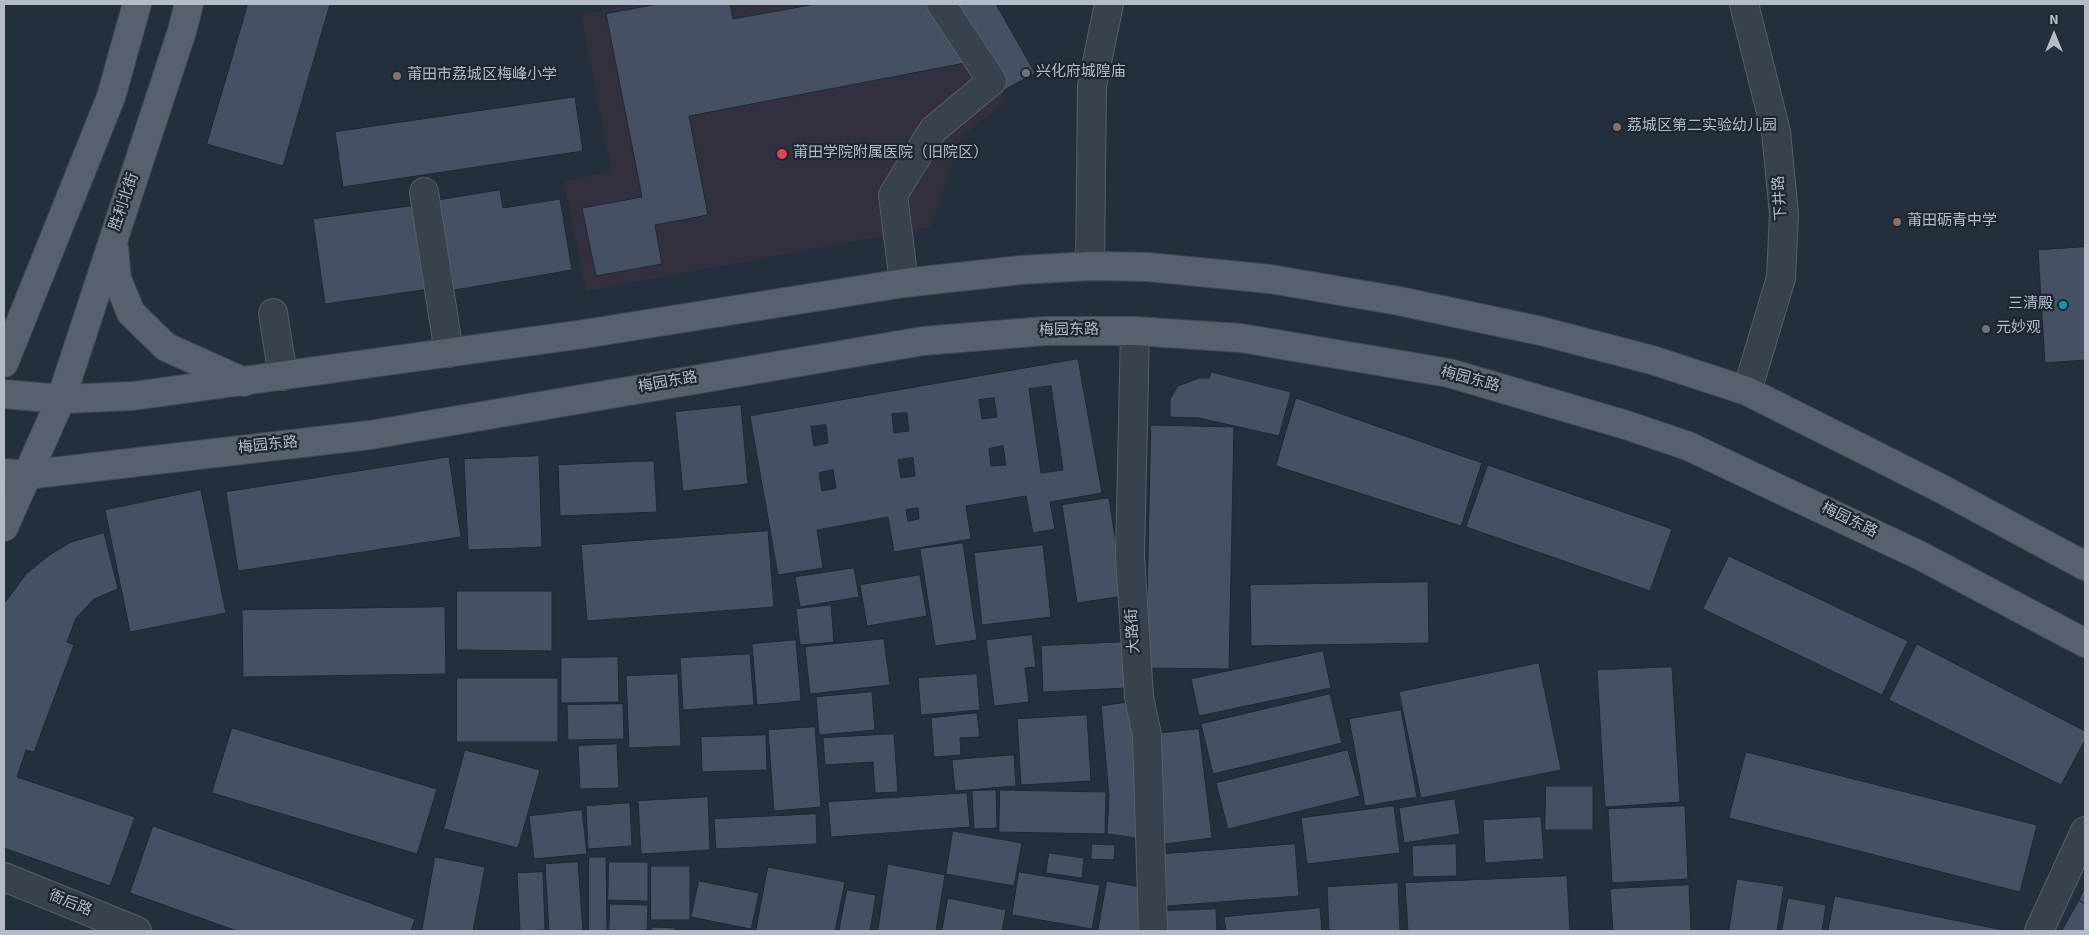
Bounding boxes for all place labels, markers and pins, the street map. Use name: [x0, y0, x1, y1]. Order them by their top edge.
place label: 兴化府城隍庙: [1036, 64, 1126, 82]
place label: 莆田市荔城区梅峰小学: [407, 67, 557, 85]
marker: 兴化府城隍庙: [1020, 67, 1032, 79]
marker: 莆田市荔城区梅峰小学: [391, 70, 403, 82]
place label: 荔城区第二实验幼儿园: [1627, 118, 1777, 136]
marker: 荔城区第二实验幼儿园: [1611, 121, 1623, 133]
place label: 莆田学院附属医院（旧院区）: [793, 145, 988, 163]
marker: 莆田学院附属医院（旧院区）: [775, 147, 789, 161]
place label: 莆田砺青中学: [1907, 213, 1997, 231]
marker: 莆田砺青中学: [1891, 216, 1903, 228]
place label: 三清殿: [2008, 296, 2053, 314]
marker: 三清殿: [2057, 299, 2069, 311]
place label: 元妙观: [1996, 320, 2041, 338]
marker: 元妙观: [1980, 323, 1992, 335]

